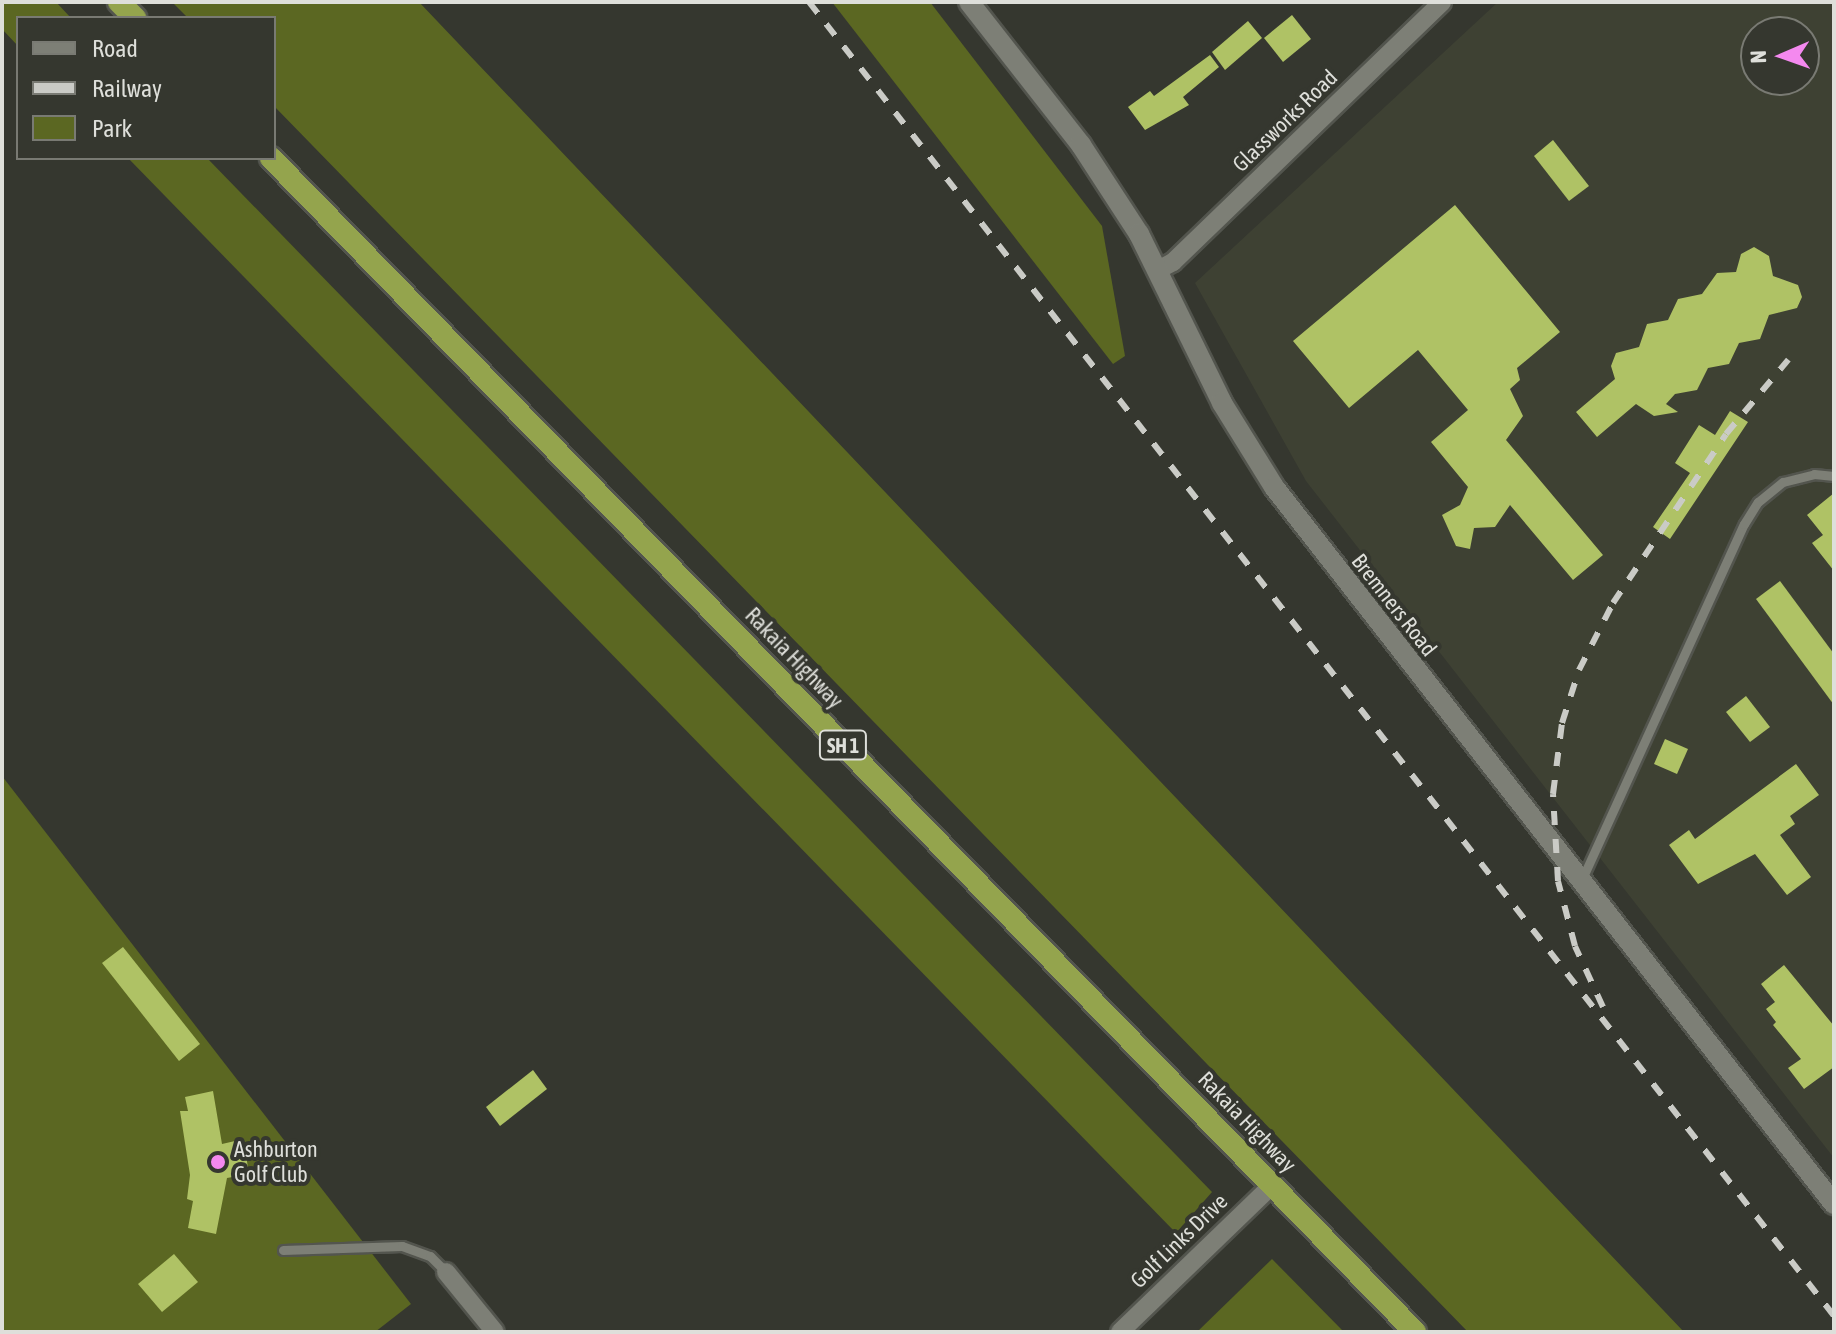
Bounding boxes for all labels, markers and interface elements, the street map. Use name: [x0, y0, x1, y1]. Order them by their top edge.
legend: [16, 16, 276, 160]
north arrow: [1740, 16, 1820, 96]
text: Road: [92, 35, 138, 62]
text: N: [1745, 50, 1771, 64]
street label: Glassworks Road: [1227, 64, 1343, 178]
text: Railway: [92, 75, 162, 102]
text: Park: [92, 115, 132, 142]
street label: Bremners Road: [1346, 549, 1442, 661]
street label: Rakaia Highway: [739, 602, 849, 714]
road number: SH 1: [817, 729, 869, 761]
street label: Rakaia Highway: [1192, 1066, 1302, 1178]
place label: Ashburton Golf Club: [234, 1136, 318, 1188]
marker: Ashburton Golf Club: [209, 1153, 227, 1171]
street label: Golf Links Drive: [1125, 1188, 1233, 1294]

